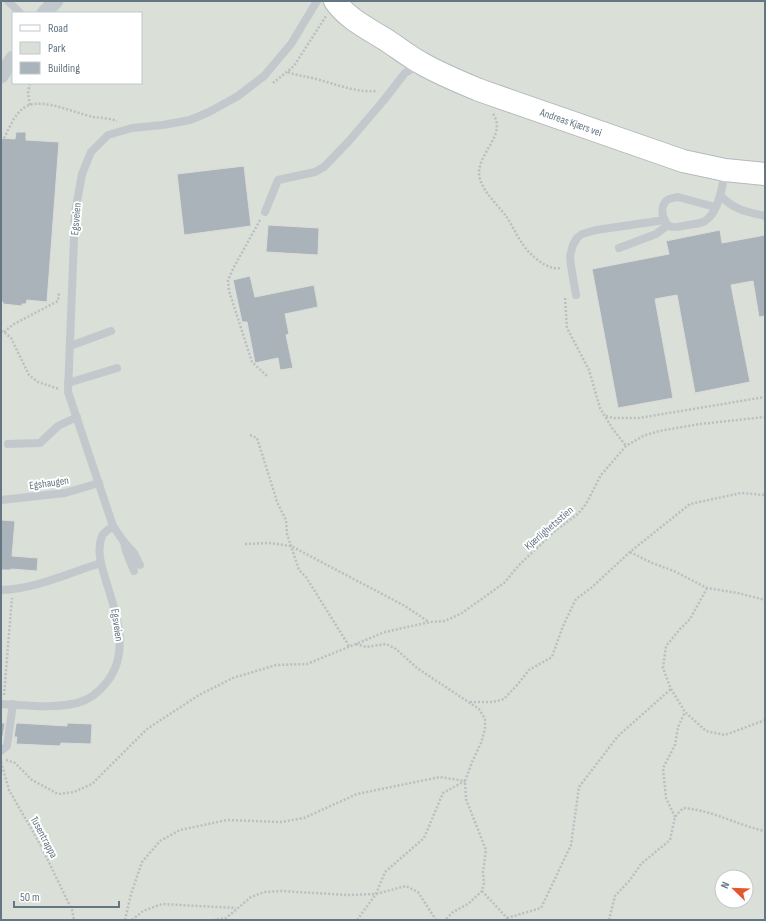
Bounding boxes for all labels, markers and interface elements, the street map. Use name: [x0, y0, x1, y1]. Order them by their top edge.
legend: [12, 12, 142, 84]
text: Road: [48, 21, 68, 36]
text: Park: [48, 41, 66, 56]
text: Building: [48, 61, 80, 76]
street label: Andreas Kjærs vei: [537, 105, 604, 139]
street label: Egsveien: [68, 202, 84, 236]
street label: Egshaugen: [28, 474, 70, 492]
street label: Kjærlighetsstien: [522, 503, 576, 553]
street label: Egsveien: [108, 608, 126, 642]
street label: Tusentrappa: [28, 814, 60, 860]
north arrow: [714, 869, 754, 909]
text: N: [718, 880, 732, 891]
scale bar: [14, 883, 119, 909]
text: 50 m: [20, 890, 40, 905]

